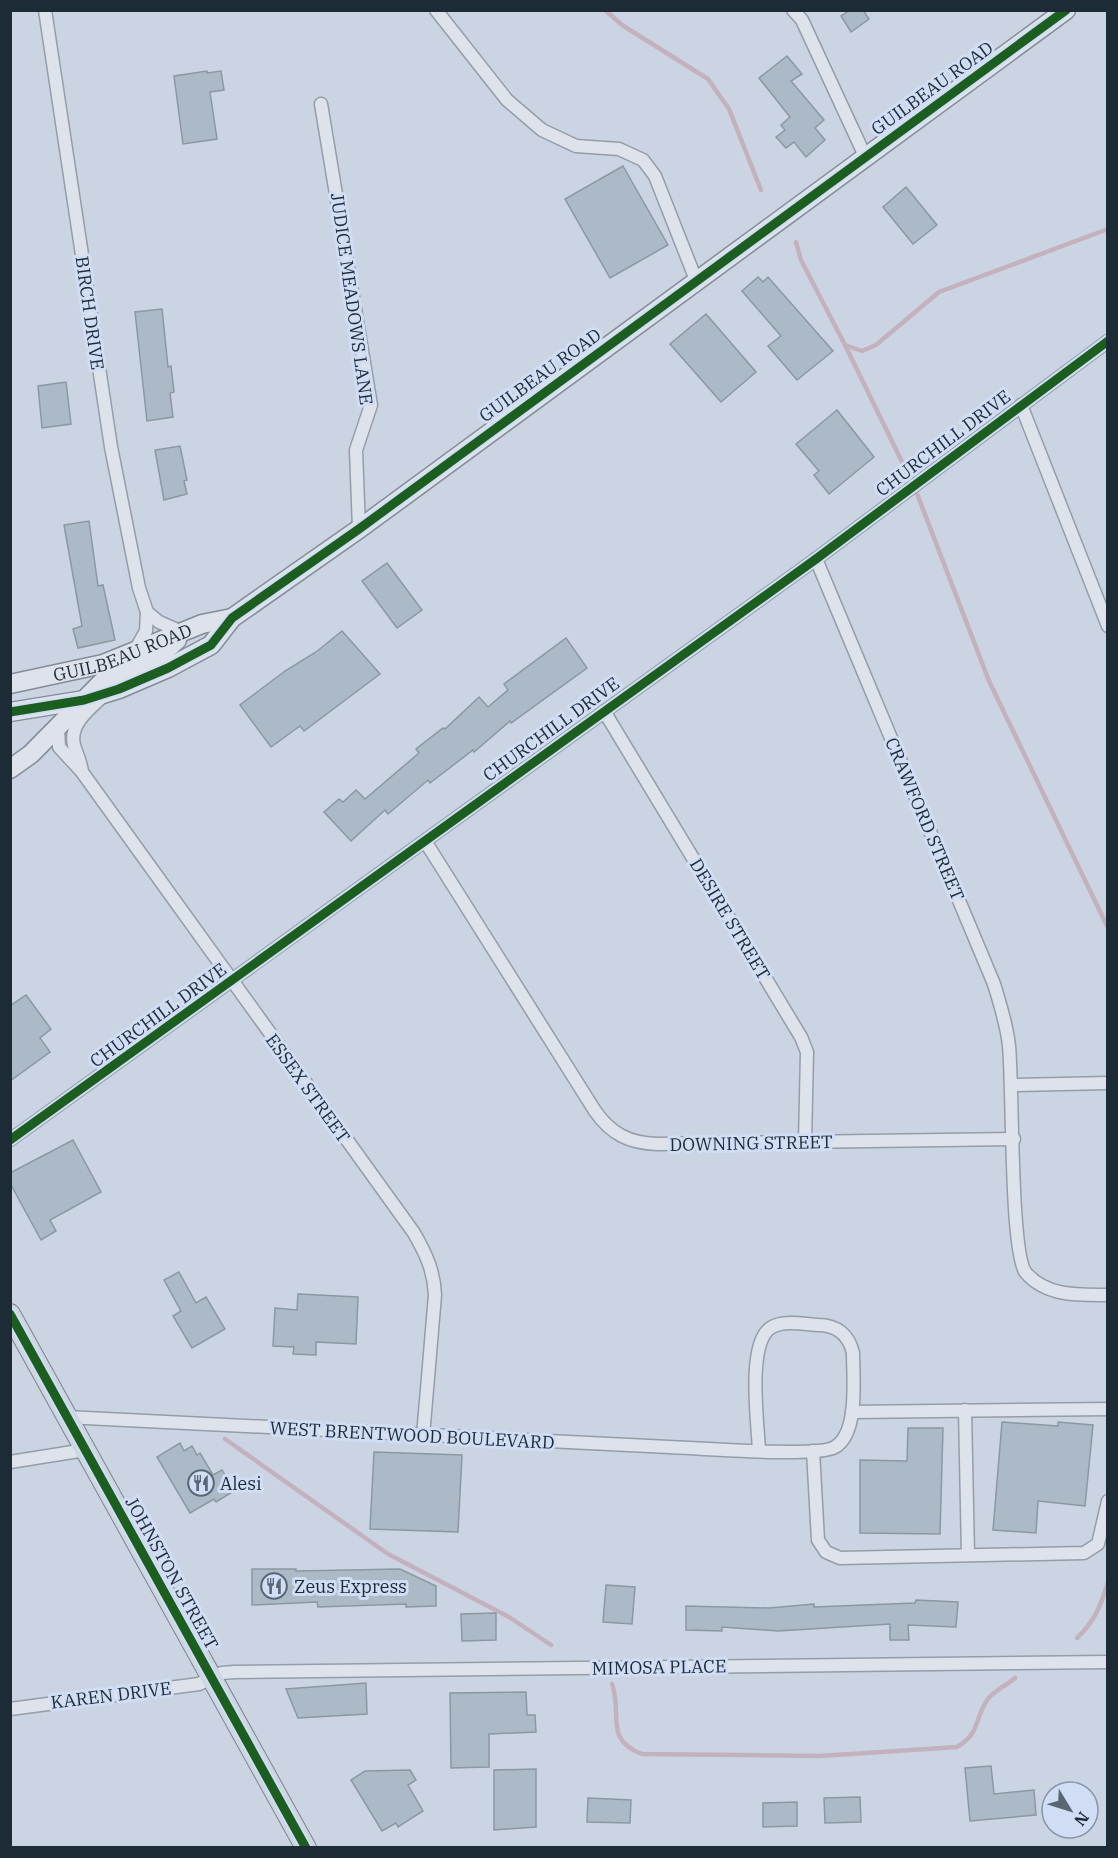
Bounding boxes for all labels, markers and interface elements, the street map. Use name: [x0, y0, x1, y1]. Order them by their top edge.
street label: GUILBEAU ROAD: [866, 36, 998, 140]
street label: JUDICE MEADOWS LANE: [326, 192, 378, 406]
street label: BIRCH DRIVE: [71, 255, 109, 371]
street label: GUILBEAU ROAD: [474, 323, 606, 427]
street label: CHURCHILL DRIVE: [871, 385, 1015, 501]
street label: GUILBEAU ROAD: [51, 618, 195, 686]
street label: CHURCHILL DRIVE: [478, 672, 624, 786]
street label: CRAWFORD STREET: [880, 734, 970, 904]
street label: DESIRE STREET: [685, 854, 775, 984]
street label: CHURCHILL DRIVE: [85, 958, 231, 1072]
street label: ESSEX STREET: [261, 1029, 355, 1147]
street label: DOWNING STREET: [669, 1130, 833, 1156]
street label: WEST BRENTWOOD BOULEVARD: [269, 1416, 555, 1454]
restaurant icon: Alesi: [186, 1468, 216, 1498]
place label: Alesi: [220, 1472, 262, 1495]
street label: JOHNSTON STREET: [120, 1493, 224, 1654]
restaurant icon: Zeus Express: [259, 1571, 289, 1601]
place label: Zeus Express: [294, 1575, 407, 1598]
street label: MIMOSA PLACE: [591, 1654, 727, 1680]
street label: KAREN DRIVE: [49, 1676, 173, 1714]
north arrow: [1040, 1780, 1100, 1840]
text: N: [1070, 1808, 1094, 1830]

